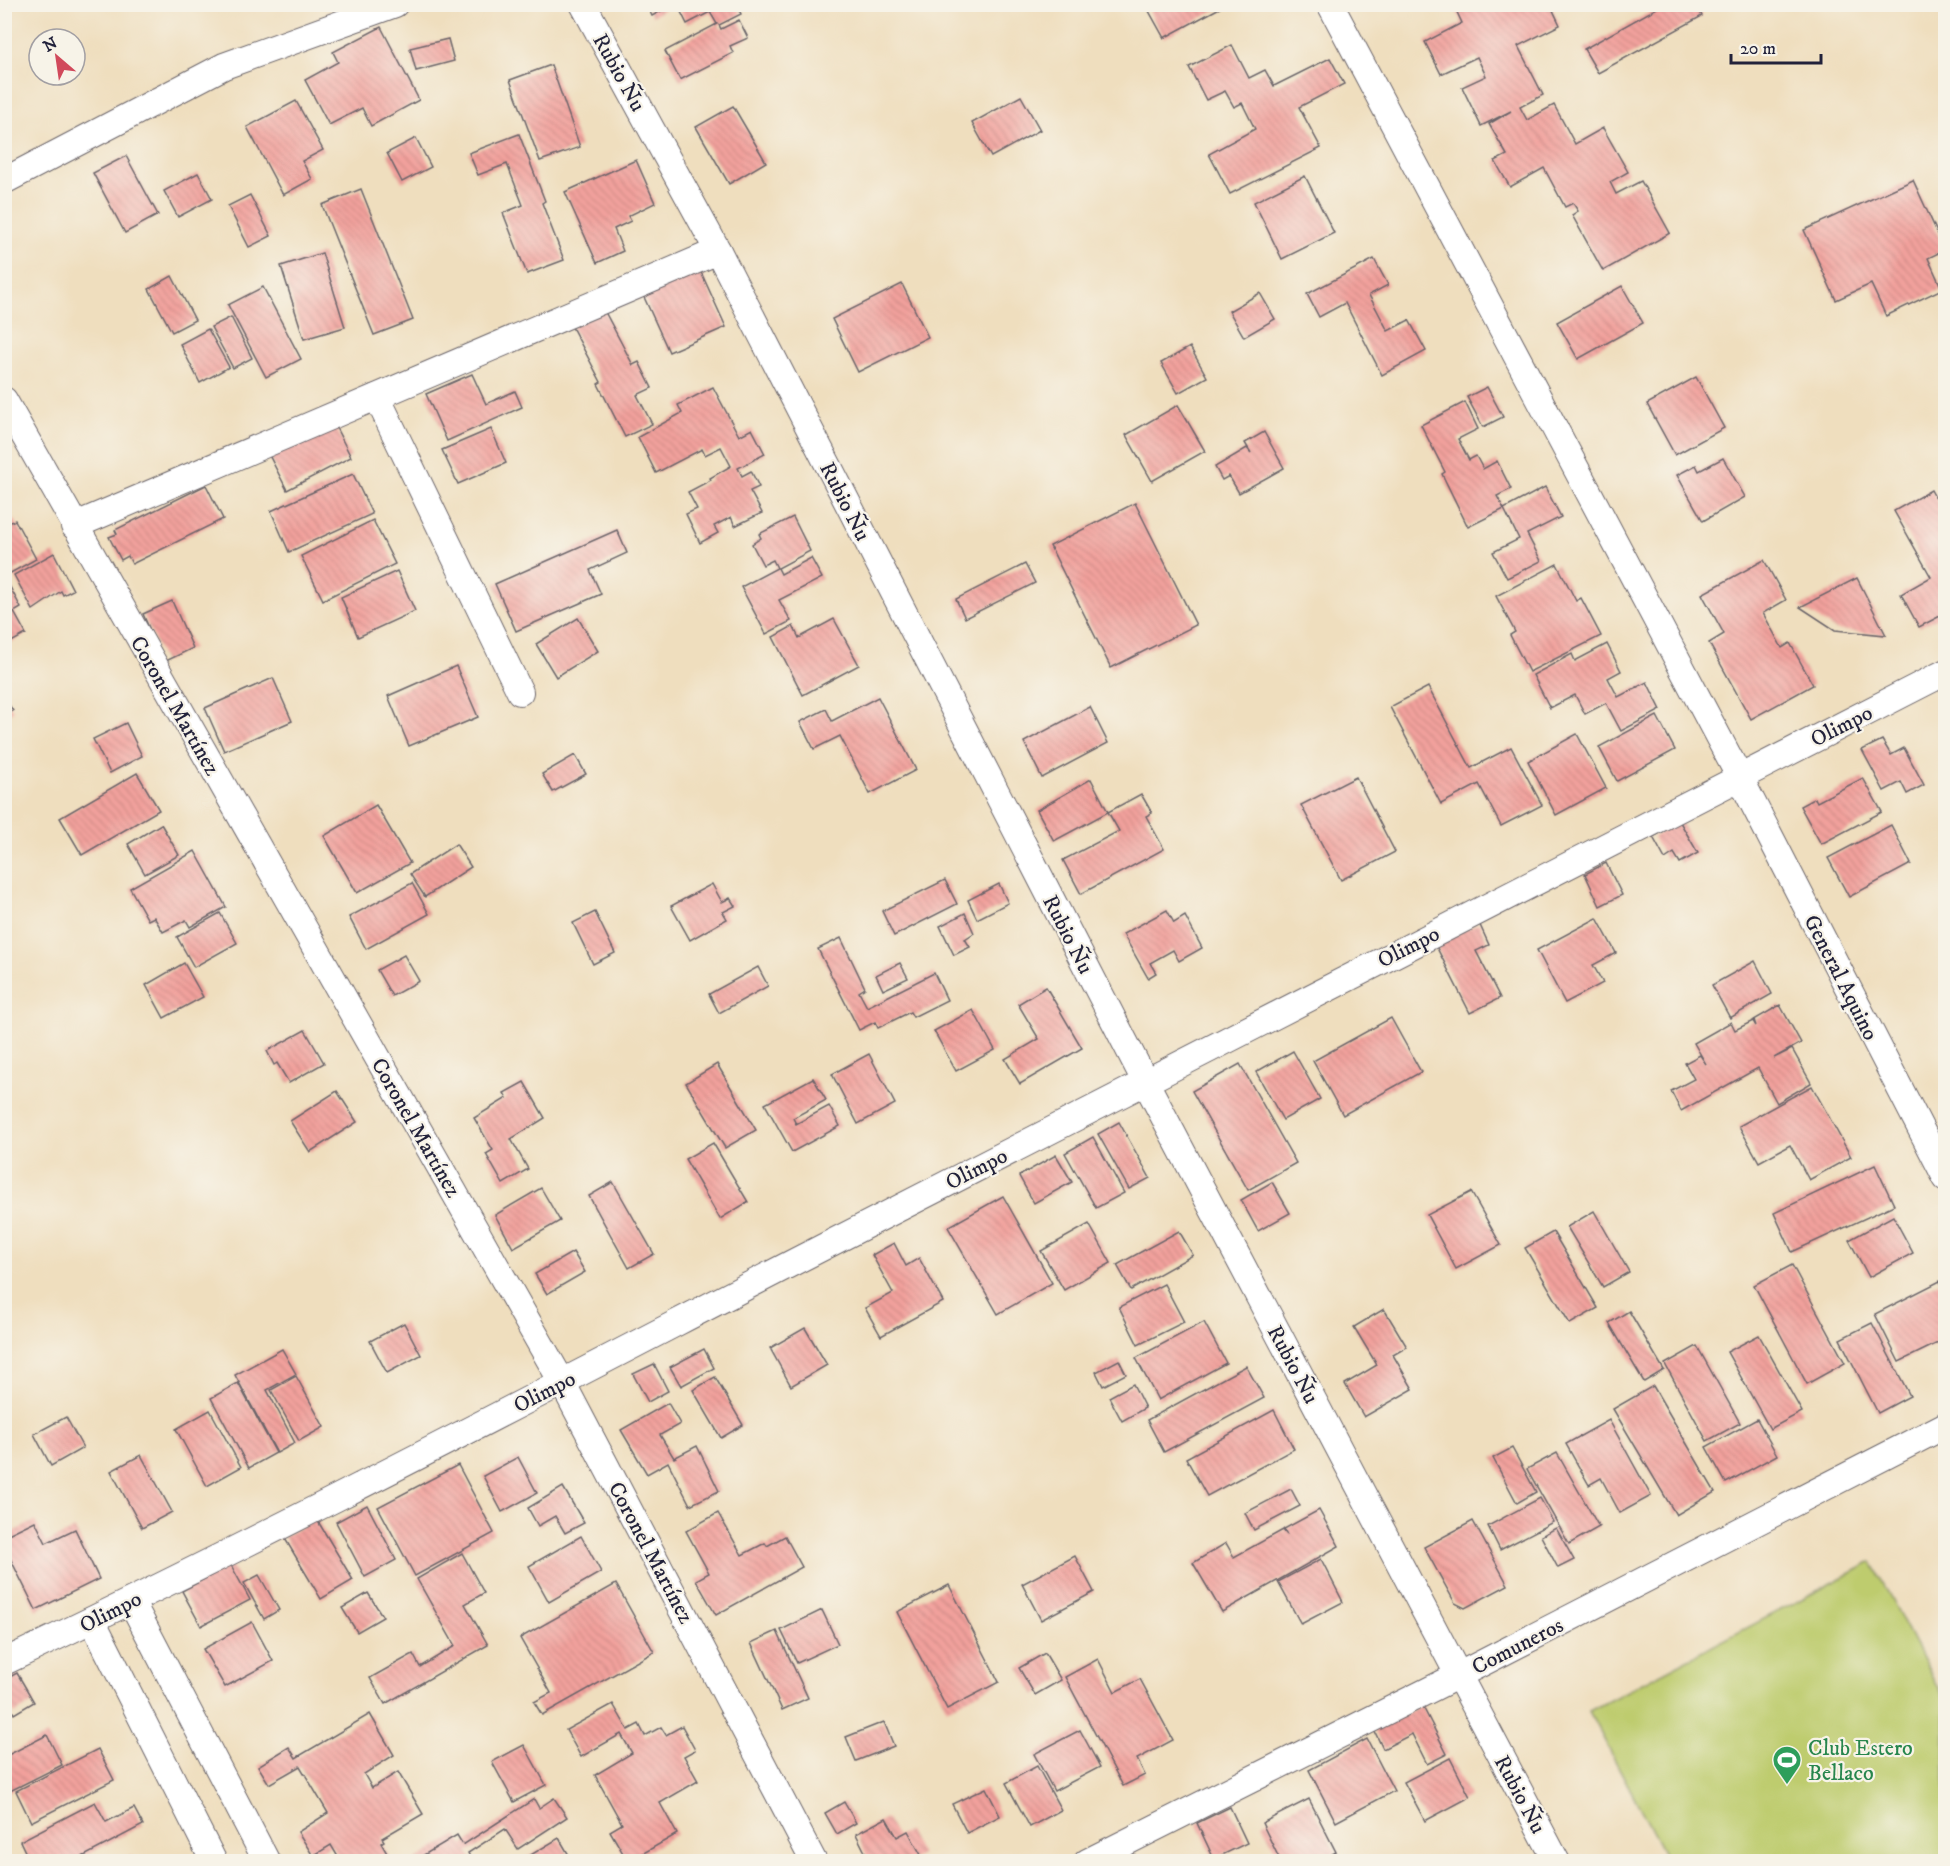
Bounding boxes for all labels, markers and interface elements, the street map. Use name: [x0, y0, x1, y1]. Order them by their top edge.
north arrow: [27, 27, 87, 87]
scale bar: [1731, 27, 1821, 65]
street label: Rubio Ñu: [586, 29, 652, 116]
text: N: [40, 33, 61, 57]
text: 20 m: [1740, 38, 1776, 60]
street label: Rubio Ñu: [813, 457, 877, 546]
street label: Coronel Martínez: [124, 631, 226, 781]
street label: Olimpo: [1806, 699, 1877, 753]
street label: Rubio Ñu: [1036, 890, 1100, 979]
street label: General Aquino: [1797, 910, 1884, 1045]
street label: Olimpo: [1373, 920, 1444, 974]
street label: Coronel Martínez: [365, 1053, 467, 1203]
street label: Olimpo: [941, 1142, 1012, 1196]
street label: Rubio Ñu: [1261, 1320, 1325, 1409]
street label: Olimpo: [509, 1365, 580, 1419]
street label: Coronel Martínez: [602, 1477, 700, 1629]
street label: Olimpo: [75, 1585, 146, 1639]
street label: Comuneros: [1467, 1612, 1568, 1681]
place label: Club Estero Bellaco: [1808, 1735, 1913, 1787]
sports icon: Club Estero Bellaco: [1771, 1744, 1803, 1786]
street label: Rubio Ñu: [1488, 1750, 1552, 1839]

